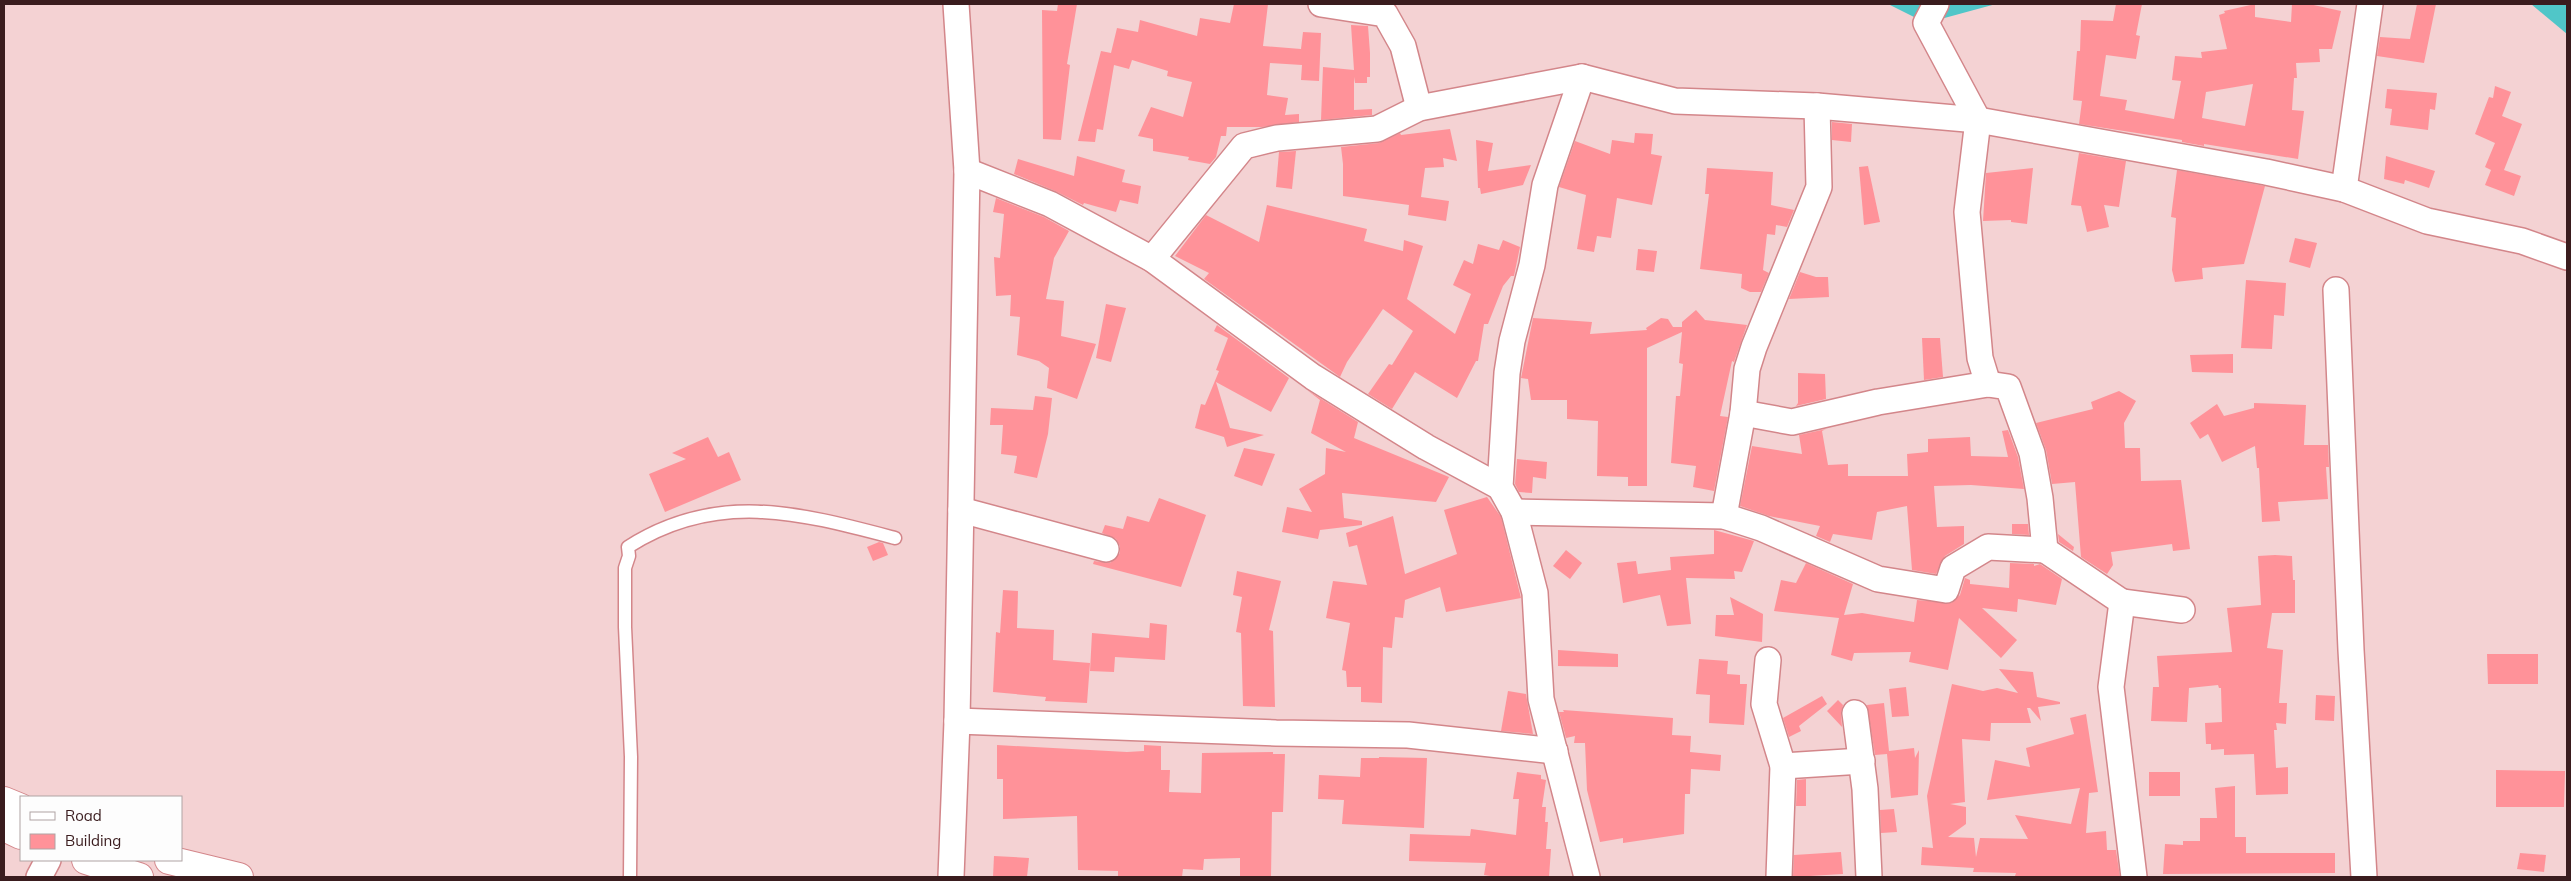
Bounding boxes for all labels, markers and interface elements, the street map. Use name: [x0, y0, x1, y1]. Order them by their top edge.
legend: [20, 796, 182, 861]
text: Road: [65, 806, 102, 825]
text: Building: [65, 831, 121, 850]

